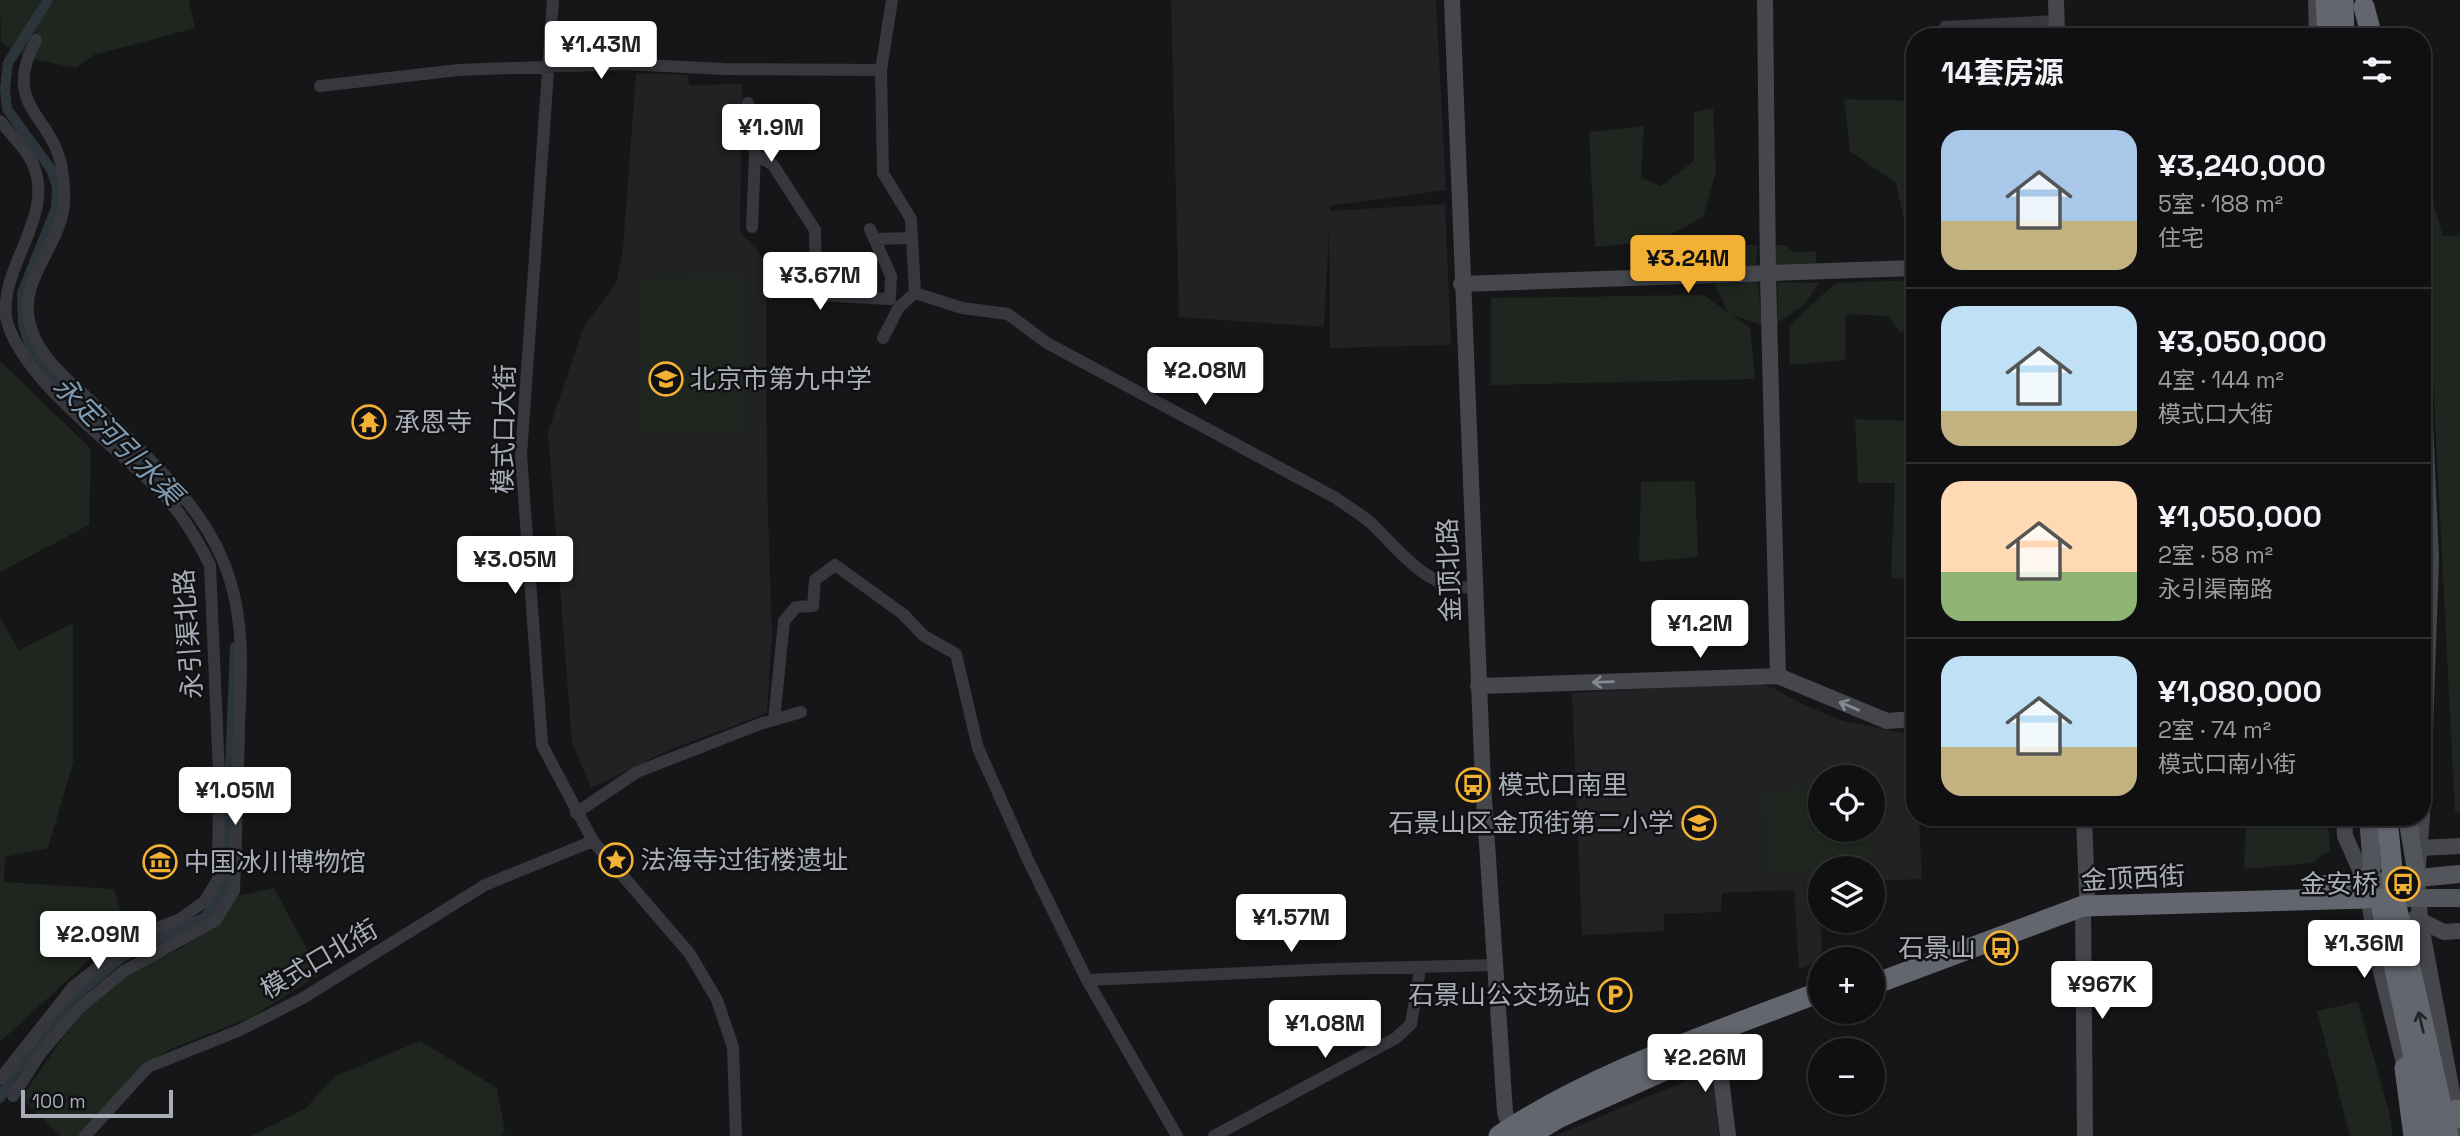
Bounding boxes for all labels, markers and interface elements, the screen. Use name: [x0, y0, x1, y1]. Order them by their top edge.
pin: ¥1.43M: [544, 22, 658, 81]
text: ¥1.43M: [561, 29, 641, 59]
icon: filters: [2358, 51, 2396, 89]
text: 14套房源: [1941, 53, 2064, 92]
pin: ¥1.9M: [722, 104, 820, 164]
text: ¥1.9M: [738, 112, 804, 142]
text: ¥3,240,000: [2158, 146, 2326, 185]
icon: home: [1997, 158, 2081, 242]
text: 5室 · 188 m²: [2158, 189, 2283, 219]
text: 住宅: [2158, 223, 2204, 253]
pin: ¥3.24M: [1631, 236, 1745, 295]
text: ¥3.24M: [1646, 243, 1730, 273]
pin: ¥3.67M: [763, 252, 877, 312]
text: ¥3.67M: [779, 260, 861, 290]
text: ¥3,050,000: [2158, 322, 2327, 361]
icon: home: [1997, 334, 2081, 418]
pin: ¥2.08M: [1148, 348, 1262, 407]
text: ¥2.08M: [1163, 355, 1247, 385]
school or university icon: 北京市第九中学: [647, 360, 685, 398]
place label: 北京市第九中学: [690, 362, 872, 396]
street label: 模式口大街: [486, 364, 522, 494]
text: 4室 · 144 m²: [2158, 365, 2284, 395]
water label: 永定河引水渠: [46, 368, 193, 515]
text: 模式口大街: [2158, 399, 2273, 429]
temple icon: 承恩寺: [350, 403, 388, 441]
place label: 承恩寺: [394, 405, 472, 439]
text: ¥1,050,000: [2158, 497, 2322, 536]
icon: home: [1997, 509, 2081, 593]
street label: 金顶北路: [1430, 517, 1468, 623]
pin: ¥3.05M: [458, 536, 572, 596]
text: 2室 · 58 m²: [2158, 540, 2273, 570]
text: ¥3.05M: [473, 544, 557, 574]
street label: 永引渠北路: [167, 568, 209, 700]
text: 永引渠南路: [2158, 574, 2273, 604]
pin: ¥1.2M: [1651, 600, 1749, 660]
text: ¥1.2M: [1667, 608, 1733, 638]
text: ¥1,080,000: [2158, 672, 2322, 711]
one-way arrow: [1592, 675, 1615, 688]
icon: home: [1997, 684, 2081, 768]
one-way arrow: [1839, 699, 1860, 712]
text: 2室 · 74 m²: [2158, 715, 2271, 745]
text: 模式口南小街: [2158, 749, 2296, 779]
map controls: [1808, 765, 1885, 1115]
button: locate: [1808, 765, 1885, 842]
bus stop icon: 模式口南里: [1454, 766, 1492, 804]
pin: ¥1.05M: [178, 768, 292, 827]
place label: 模式口南里: [1498, 768, 1628, 802]
text: ¥1.05M: [195, 775, 275, 805]
school or university icon: 石景山区金顶街第二小学: [1680, 804, 1718, 842]
place label: 石景山区金顶街第二小学: [1388, 806, 1674, 840]
place icon: 法海寺过街楼遗址: [597, 841, 635, 879]
museum icon: 中国冰川博物馆: [141, 843, 179, 881]
place label: 法海寺过街楼遗址: [640, 843, 848, 877]
place label: 中国冰川博物馆: [184, 845, 366, 879]
button: layers: [1808, 856, 1885, 933]
street label: 金顶西街: [2080, 858, 2186, 898]
bus stop icon: 金安桥: [2384, 865, 2422, 903]
place label: 金安桥: [2300, 867, 2378, 901]
pin: ¥1.57M: [1234, 894, 1348, 954]
text: ¥1.57M: [1252, 902, 1330, 932]
pin: ¥2.09M: [41, 912, 155, 971]
street label: 模式口北街: [254, 912, 384, 1006]
text: ¥2.09M: [56, 919, 140, 949]
pin: ¥1.36M: [2307, 920, 2421, 980]
text: ¥1.36M: [2324, 928, 2404, 958]
bus stop icon: 石景山: [1982, 929, 2020, 967]
place label: 石景山: [1898, 931, 1976, 965]
button: +: [1808, 947, 1885, 1024]
pin: ¥967K: [2053, 962, 2151, 1021]
text: ¥967K: [2067, 969, 2137, 999]
parking icon: 石景山公交场站: [1596, 976, 1634, 1014]
place label: 石景山公交场站: [1408, 978, 1590, 1012]
pin: ¥1.08M: [1268, 1000, 1382, 1060]
text: ¥1.08M: [1285, 1008, 1365, 1038]
one-way arrow: [2414, 1011, 2428, 1034]
pin: ¥2.26M: [1648, 1034, 1762, 1094]
button: −: [1808, 1038, 1885, 1115]
text: ¥2.26M: [1664, 1042, 1746, 1072]
scale bar: [21, 1087, 173, 1119]
text: 100 m: [32, 1089, 86, 1114]

